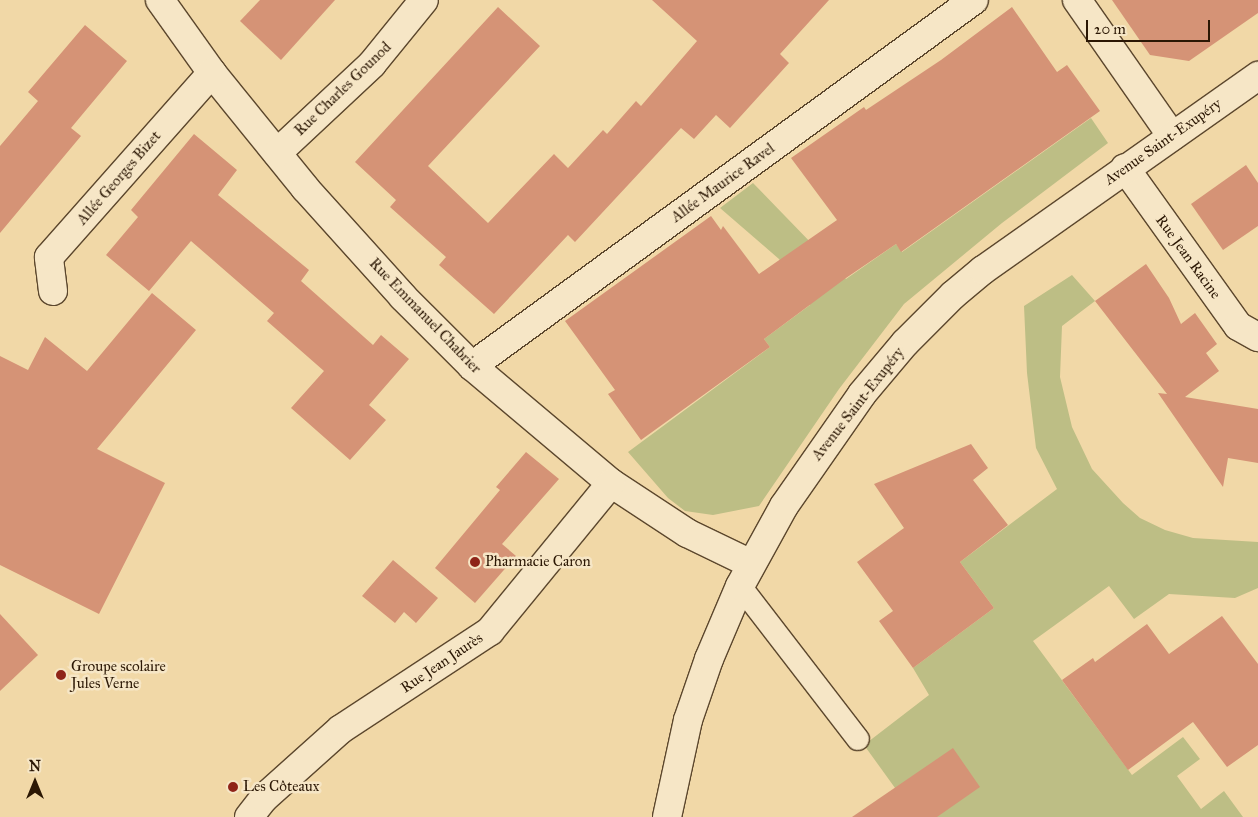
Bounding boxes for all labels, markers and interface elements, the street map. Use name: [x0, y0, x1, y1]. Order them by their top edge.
scale bar: [1088, 10, 1212, 42]
text: 20 m: [1094, 20, 1126, 38]
street label: Rue Charles Gounod: [291, 38, 395, 140]
street label: Avenue Saint-Exupéry: [1101, 95, 1225, 189]
street label: Allée Georges Bizet: [73, 127, 165, 229]
street label: Allée Maurice Ravel: [668, 139, 778, 227]
street label: Rue Jean Racine: [1152, 212, 1224, 302]
street label: Rue Emmanuel Chabrier: [365, 255, 485, 377]
street label: Avenue Saint-Exupéry: [808, 344, 908, 464]
place label: Pharmacie Caron: [485, 553, 591, 571]
marker: Pharmacie Caron: [469, 556, 481, 568]
street label: Rue Jean Jaurès: [398, 629, 486, 697]
place label: Groupe scolaire Jules Verne: [71, 657, 166, 692]
marker: Groupe scolaire Jules Verne: [55, 669, 67, 681]
north arrow: [10, 757, 60, 807]
text: N: [29, 758, 41, 775]
place label: Les Côteaux: [243, 778, 319, 796]
marker: Les Côteaux: [227, 781, 239, 793]

